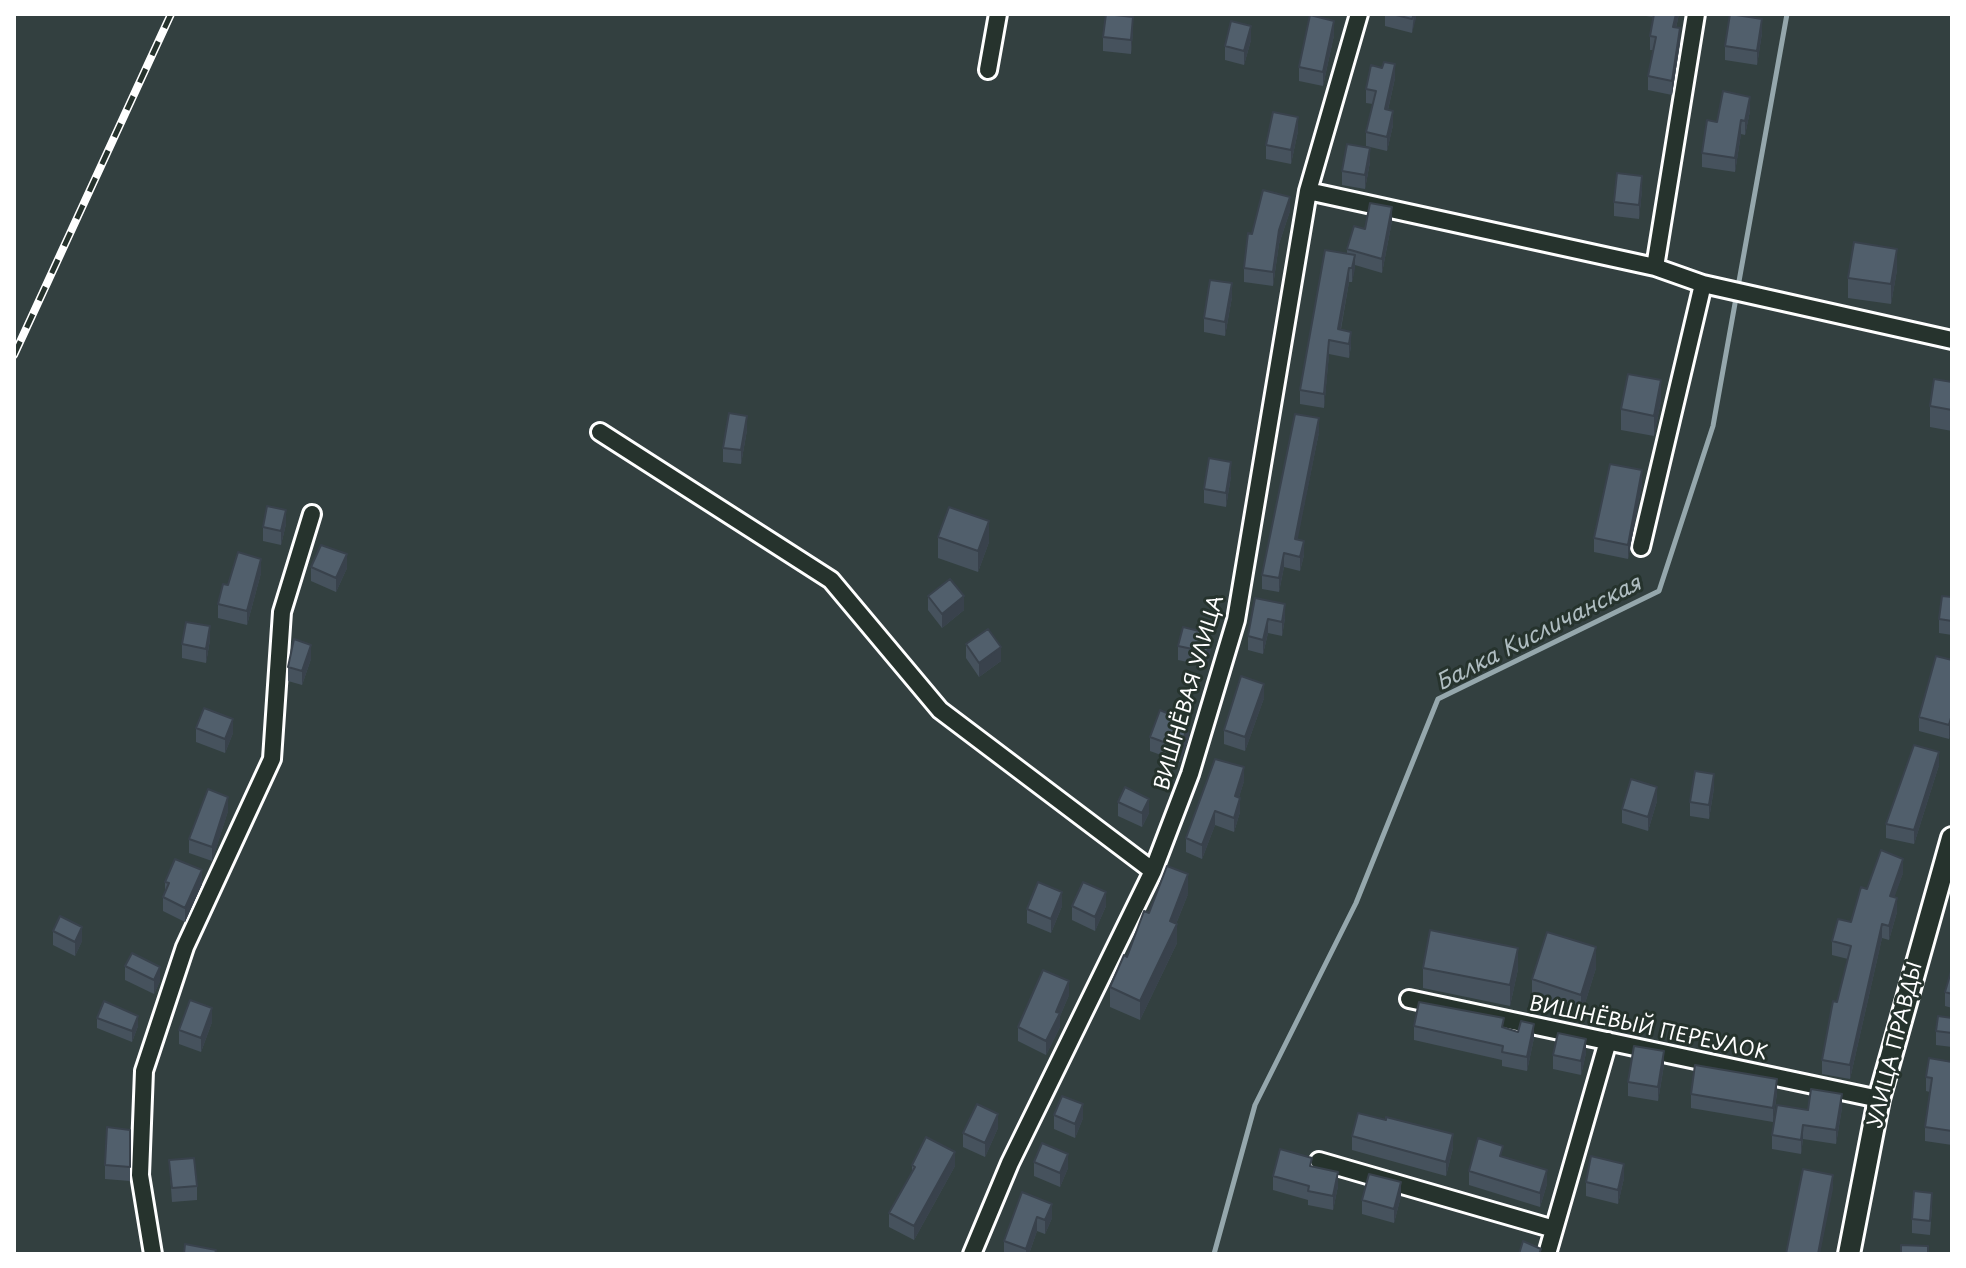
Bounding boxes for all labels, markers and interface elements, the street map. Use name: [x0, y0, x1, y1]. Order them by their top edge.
water label: Балка Кисличанская: [1432, 571, 1646, 697]
street label: ВИШНЁВАЯ УЛИЦА: [1151, 593, 1229, 793]
street label: УЛИЦА ПРАВДЫ: [1864, 959, 1928, 1131]
street label: ВИШНЁВЫЙ ПЕРЕУЛОК: [1527, 992, 1769, 1066]

